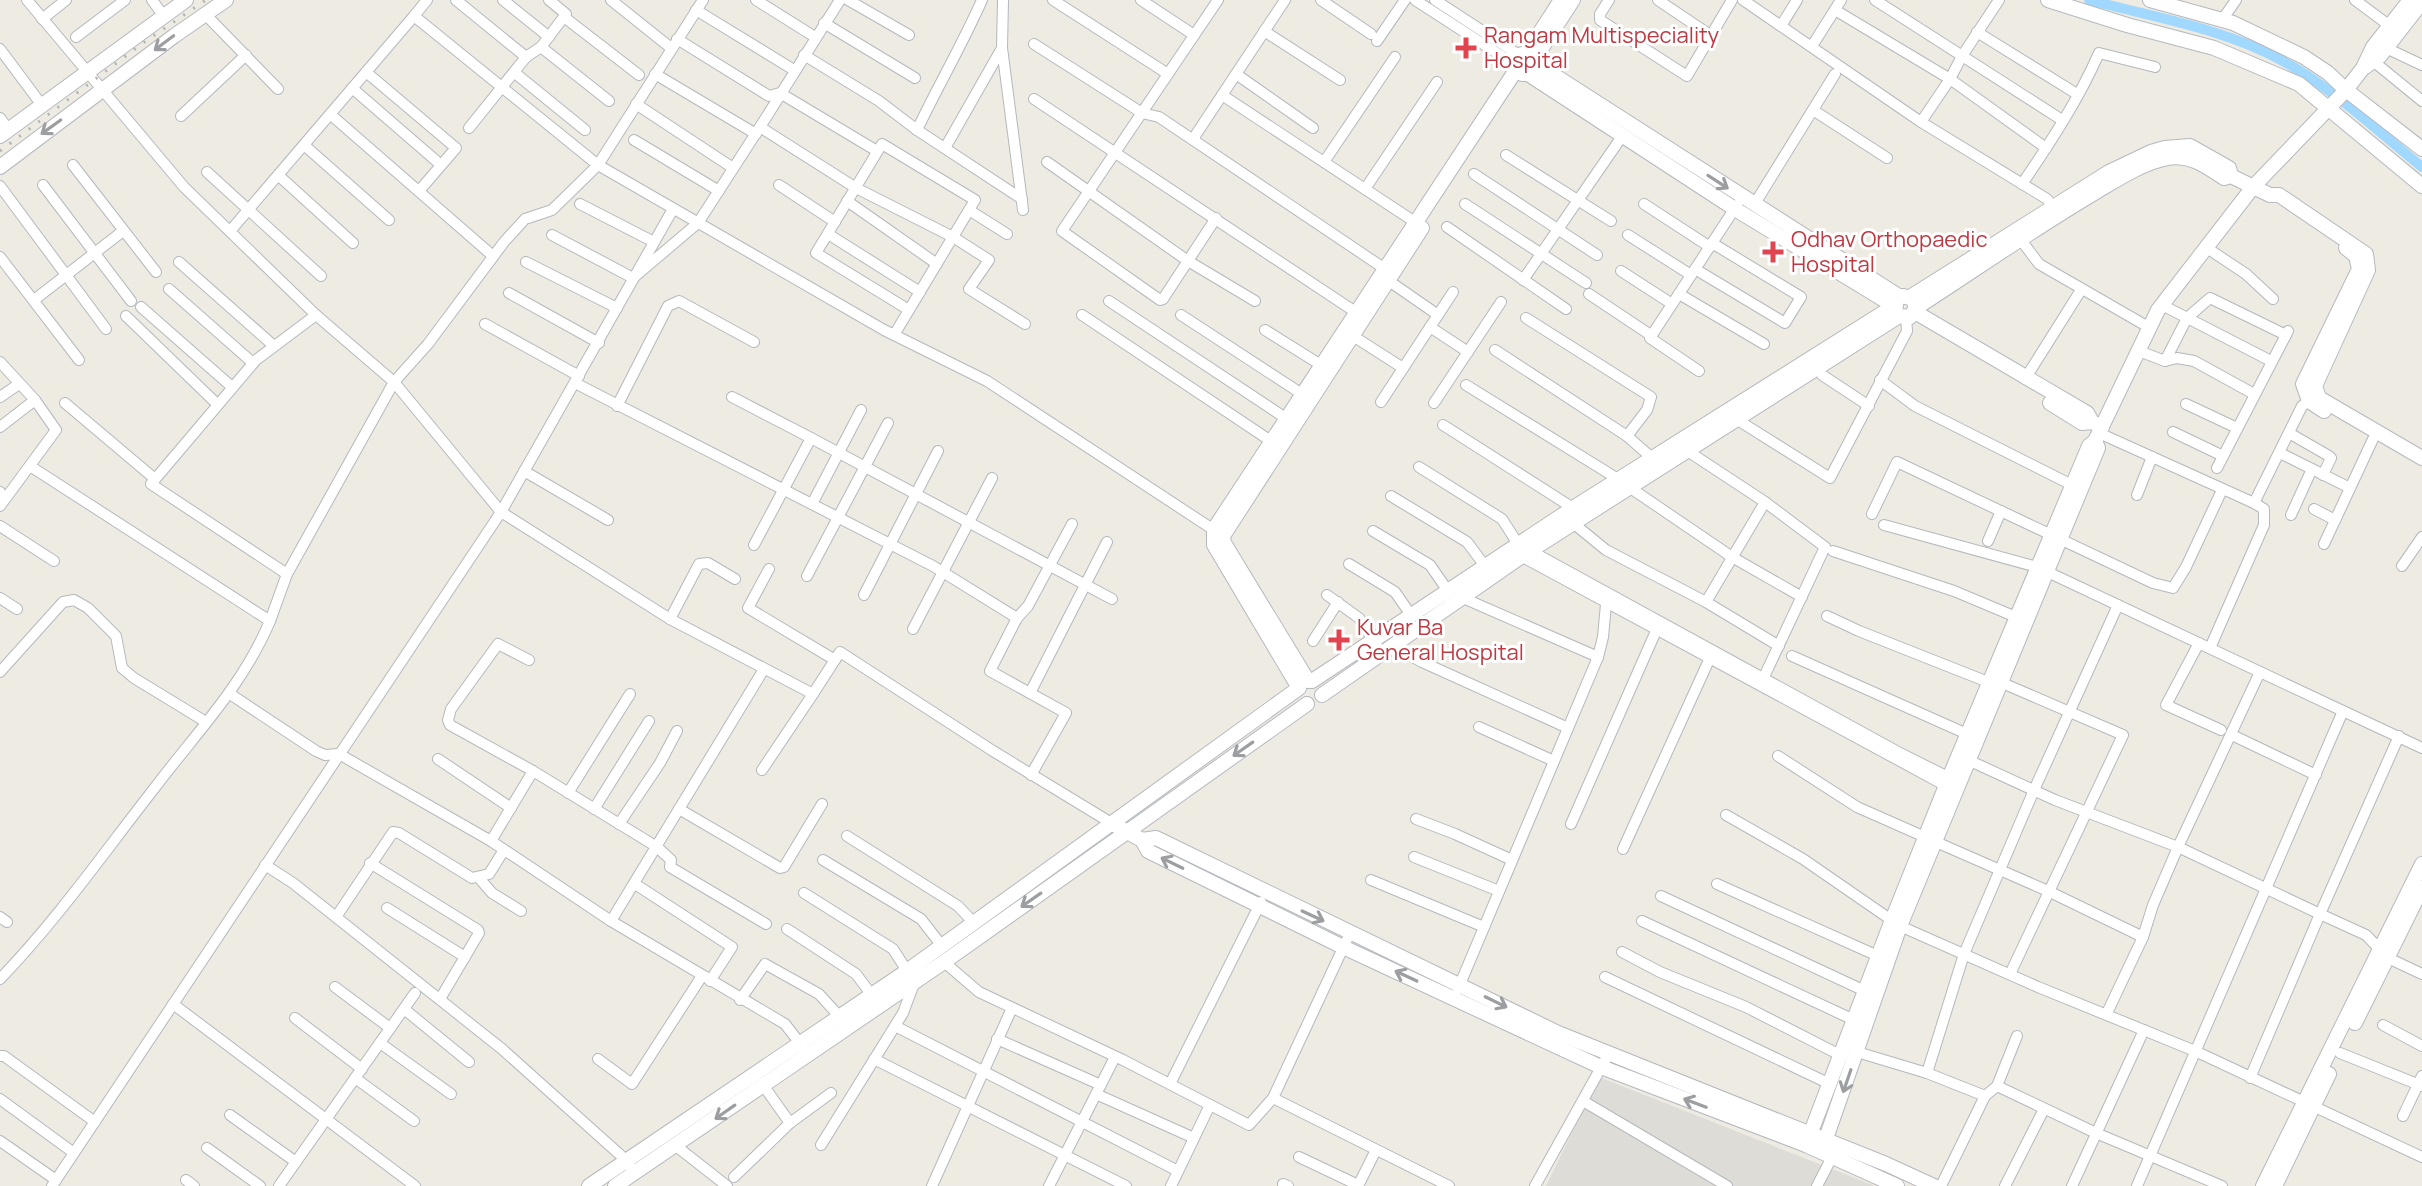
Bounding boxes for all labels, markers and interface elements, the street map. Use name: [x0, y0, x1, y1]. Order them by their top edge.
place label: Rangam Multispeciality Hospital: [1484, 20, 1719, 75]
one-way arrow: [154, 35, 175, 52]
marker: Rangam Multispeciality Hospital: [1455, 37, 1477, 59]
one-way arrow: [41, 118, 62, 135]
one-way arrow: [1706, 173, 1728, 190]
place label: Odhav Orthopaedic Hospital: [1791, 224, 1988, 279]
marker: Odhav Orthopaedic Hospital: [1762, 241, 1784, 263]
place label: Kuvar Ba General Hospital: [1357, 612, 1524, 667]
marker: Kuvar Ba General Hospital: [1328, 629, 1350, 651]
one-way arrow: [1233, 741, 1255, 757]
one-way arrow: [1161, 855, 1185, 870]
one-way arrow: [1021, 891, 1042, 908]
one-way arrow: [1301, 909, 1325, 924]
one-way arrow: [1394, 968, 1418, 983]
one-way arrow: [1484, 995, 1508, 1010]
one-way arrow: [1838, 1068, 1853, 1093]
one-way arrow: [1683, 1095, 1708, 1109]
one-way arrow: [715, 1104, 737, 1120]

